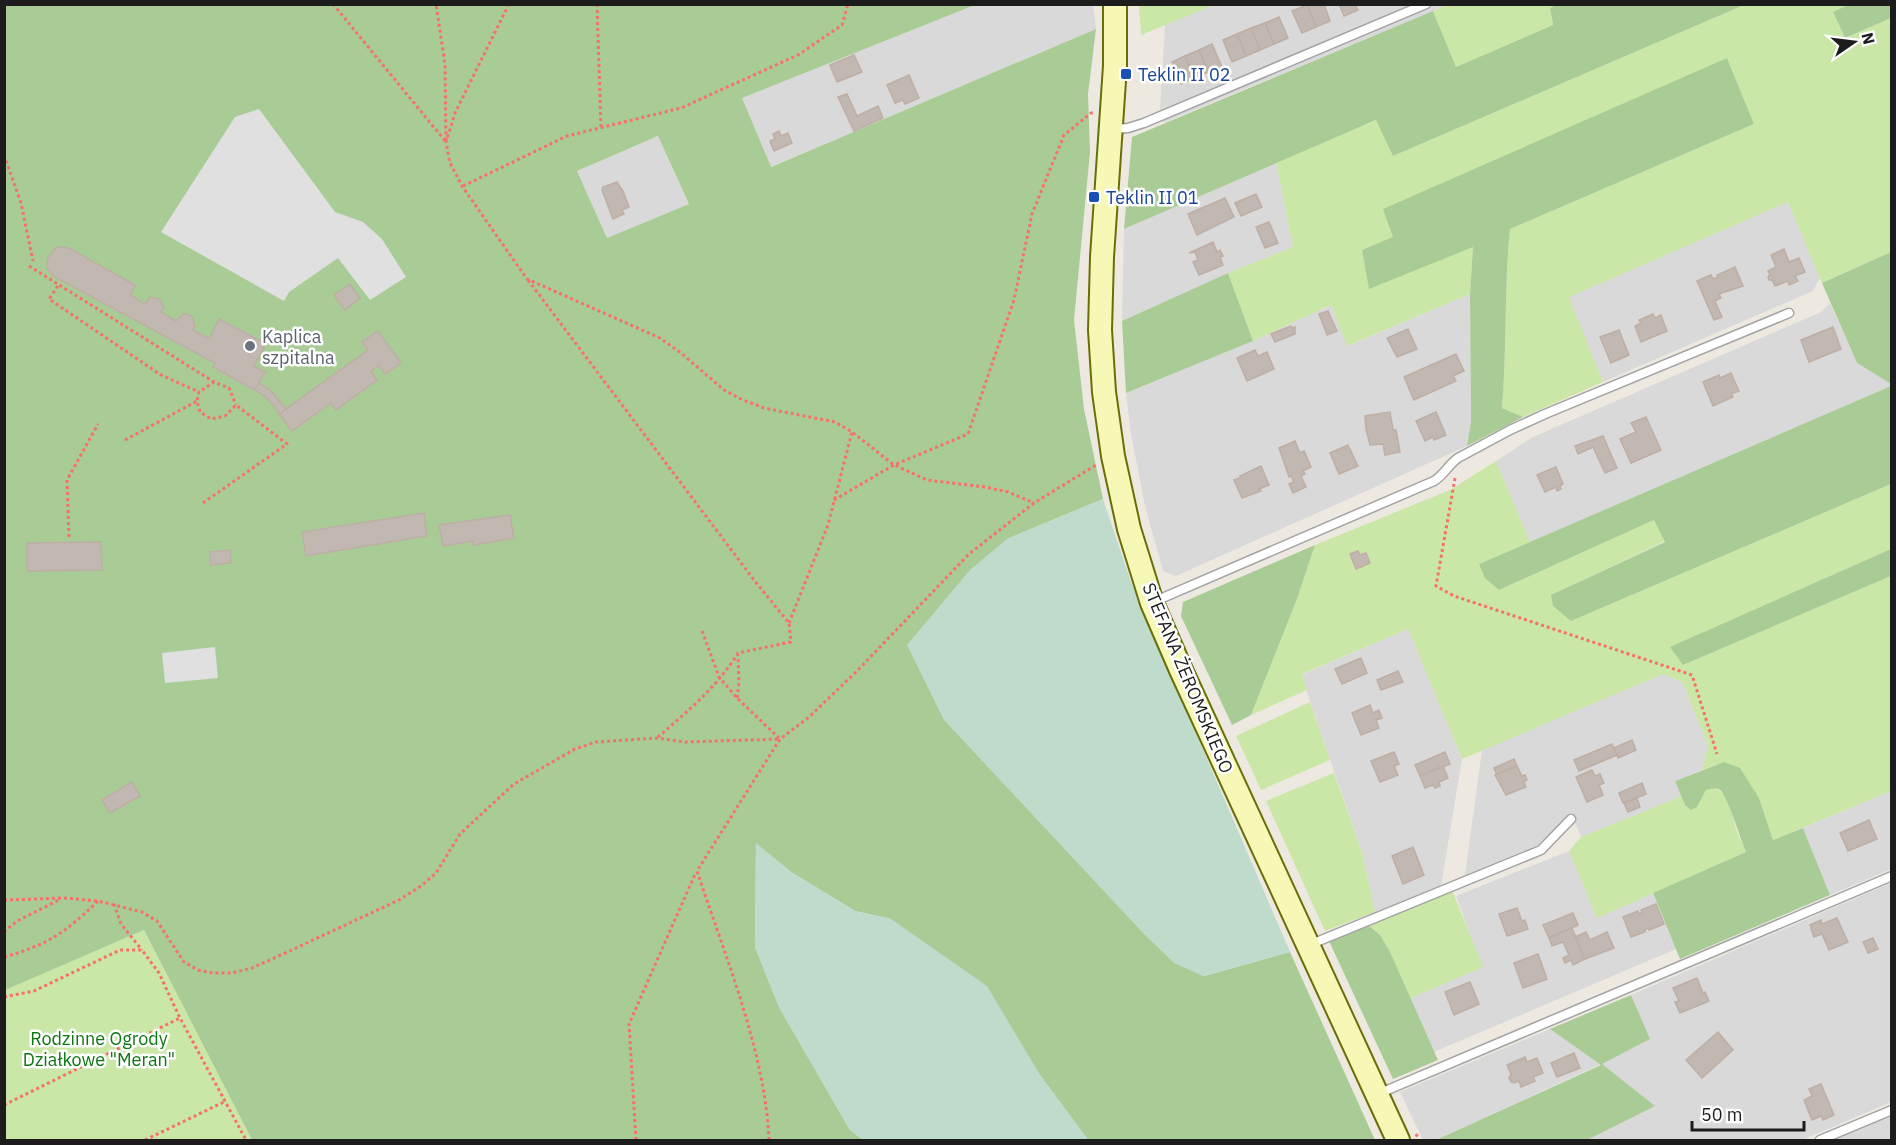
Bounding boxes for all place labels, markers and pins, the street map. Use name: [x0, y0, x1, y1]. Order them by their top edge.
place label: Teklin II 02: [1138, 63, 1231, 86]
marker: Teklin II 02: [1119, 67, 1133, 81]
place label: Teklin II 01: [1106, 186, 1199, 209]
marker: Teklin II 01: [1087, 190, 1101, 204]
place label: Kaplica szpitalna: [262, 325, 335, 369]
marker: Kaplica szpitalna: [243, 339, 257, 353]

